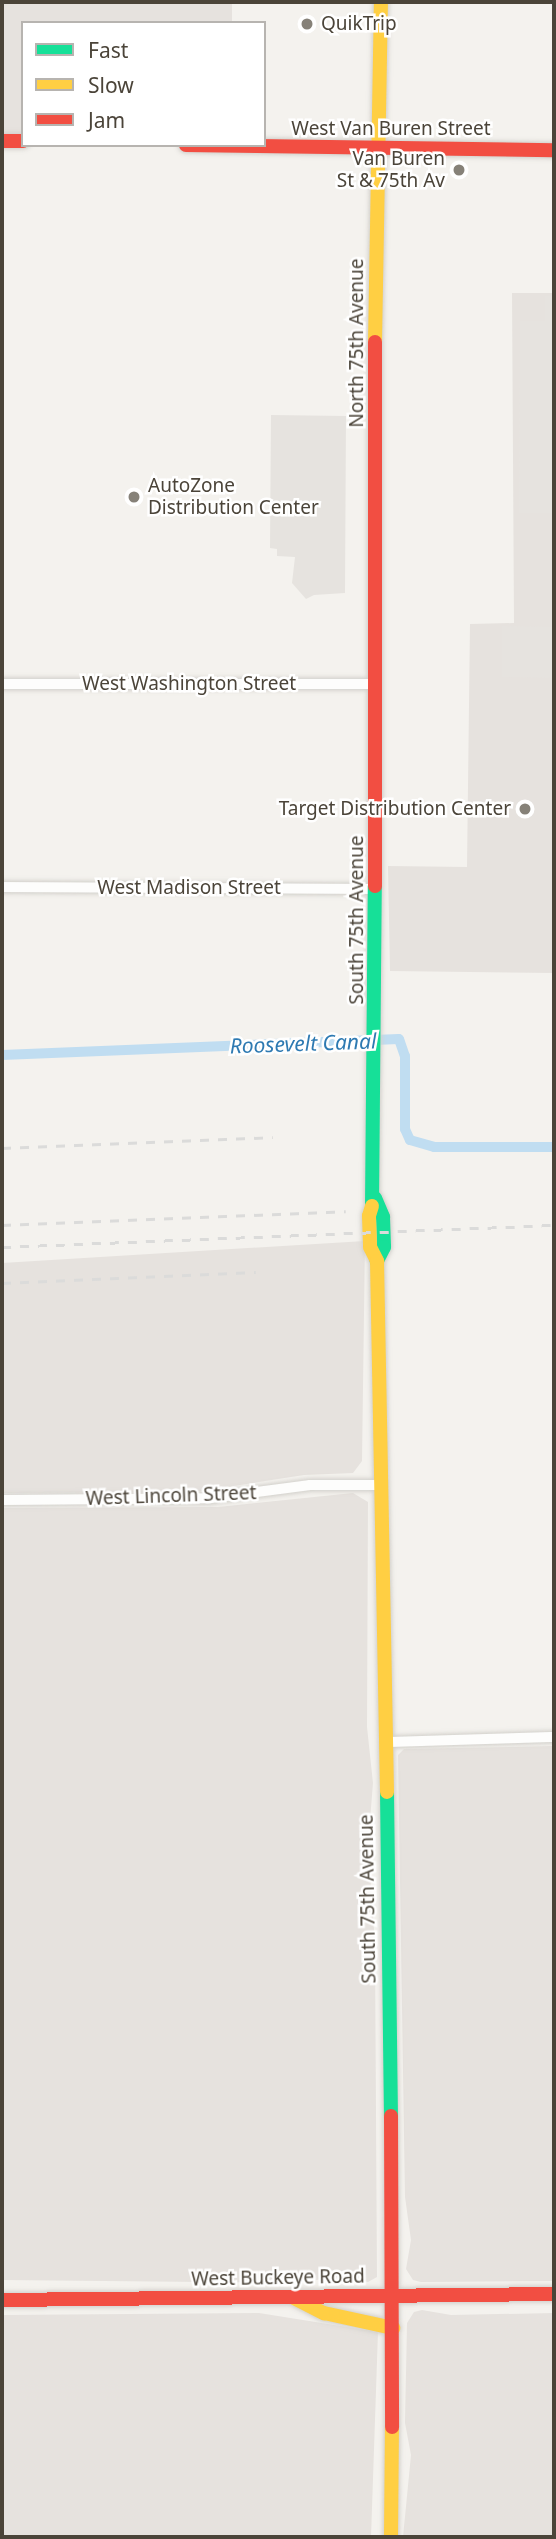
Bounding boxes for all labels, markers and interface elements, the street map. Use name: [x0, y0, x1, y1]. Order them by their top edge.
place label: QuikTrip: [321, 13, 397, 35]
marker: QuikTrip: [299, 16, 315, 32]
legend: [21, 21, 266, 147]
text: Fast: [88, 36, 128, 64]
text: Slow: [88, 71, 134, 99]
text: Jam: [88, 106, 125, 134]
street label: West Van Buren Street: [291, 118, 491, 140]
place label: Van Buren St & 75th Av: [337, 148, 445, 192]
marker: Van Buren St & 75th Av: [451, 162, 467, 178]
street label: North 75th Avenue: [346, 258, 368, 428]
place label: AutoZone Distribution Center: [148, 475, 319, 519]
marker: AutoZone Distribution Center: [126, 489, 142, 505]
street label: West Washington Street: [82, 673, 296, 695]
place label: Target Distribution Center: [279, 798, 511, 820]
marker: Target Distribution Center: [517, 801, 533, 817]
street label: South 75th Avenue: [346, 835, 368, 1005]
street label: West Madison Street: [97, 877, 281, 899]
water label: Roosevelt Canal: [229, 1028, 377, 1058]
street label: West Lincoln Street: [85, 1482, 257, 1510]
street label: South 75th Avenue: [355, 1814, 381, 1984]
street label: West Buckeye Road: [191, 2265, 365, 2291]

